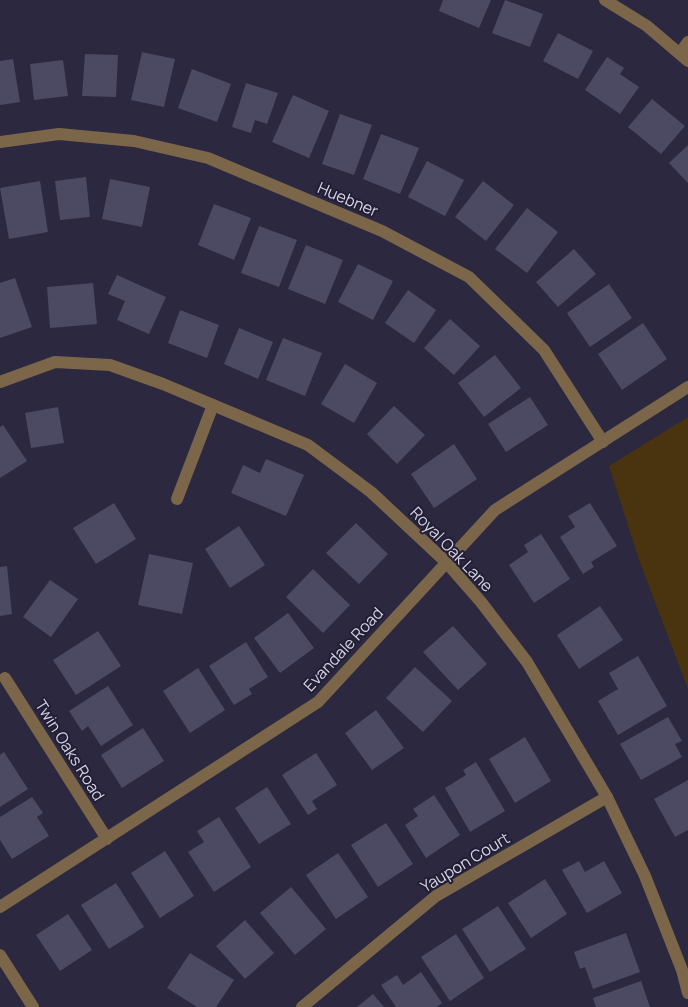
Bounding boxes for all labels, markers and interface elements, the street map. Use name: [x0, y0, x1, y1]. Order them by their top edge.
street label: Huebner: [314, 176, 382, 222]
street label: Royal Oak Lane: [406, 502, 498, 596]
street label: Evandale Road: [298, 602, 388, 696]
street label: Twin Oaks Road: [30, 695, 110, 805]
street label: Yaupon Court: [416, 827, 514, 897]

